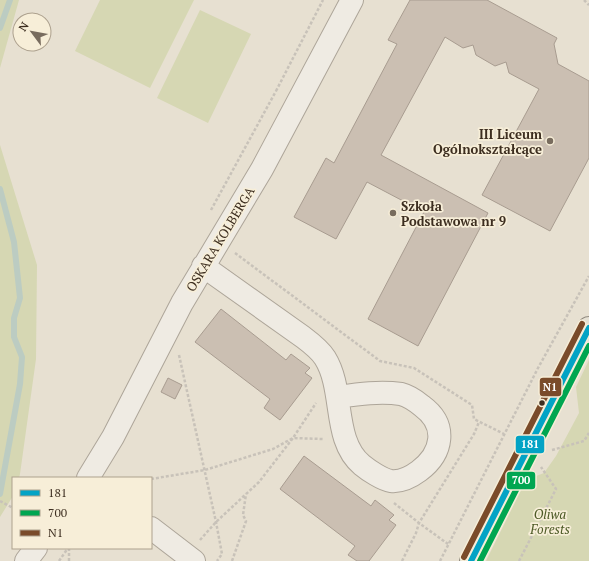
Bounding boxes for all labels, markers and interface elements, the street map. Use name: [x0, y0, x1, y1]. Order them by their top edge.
north arrow: [12, 12, 52, 52]
text: N: [15, 19, 32, 34]
place label: III Liceum Ogólnokształcące: [433, 125, 542, 158]
marker: III Liceum Ogólnokształcące: [545, 136, 555, 146]
street label: OSKARA KOLBERGA: [181, 183, 259, 295]
place label: Szkoła Podstawowa nr 9: [401, 197, 506, 230]
marker: Szkoła Podstawowa nr 9: [388, 208, 398, 218]
line badge: N1: [539, 377, 562, 397]
text: N1: [543, 380, 557, 394]
unlabelled marker: [537, 398, 547, 408]
line badge: 181: [515, 435, 545, 454]
text: 181: [521, 437, 539, 451]
line badge: 700: [506, 471, 536, 490]
text: 700: [512, 473, 530, 487]
legend: [12, 477, 152, 549]
text: 181: [48, 485, 67, 500]
text: 700: [48, 505, 67, 520]
park label: Oliwa Forests: [529, 505, 570, 538]
text: N1: [48, 525, 63, 540]

